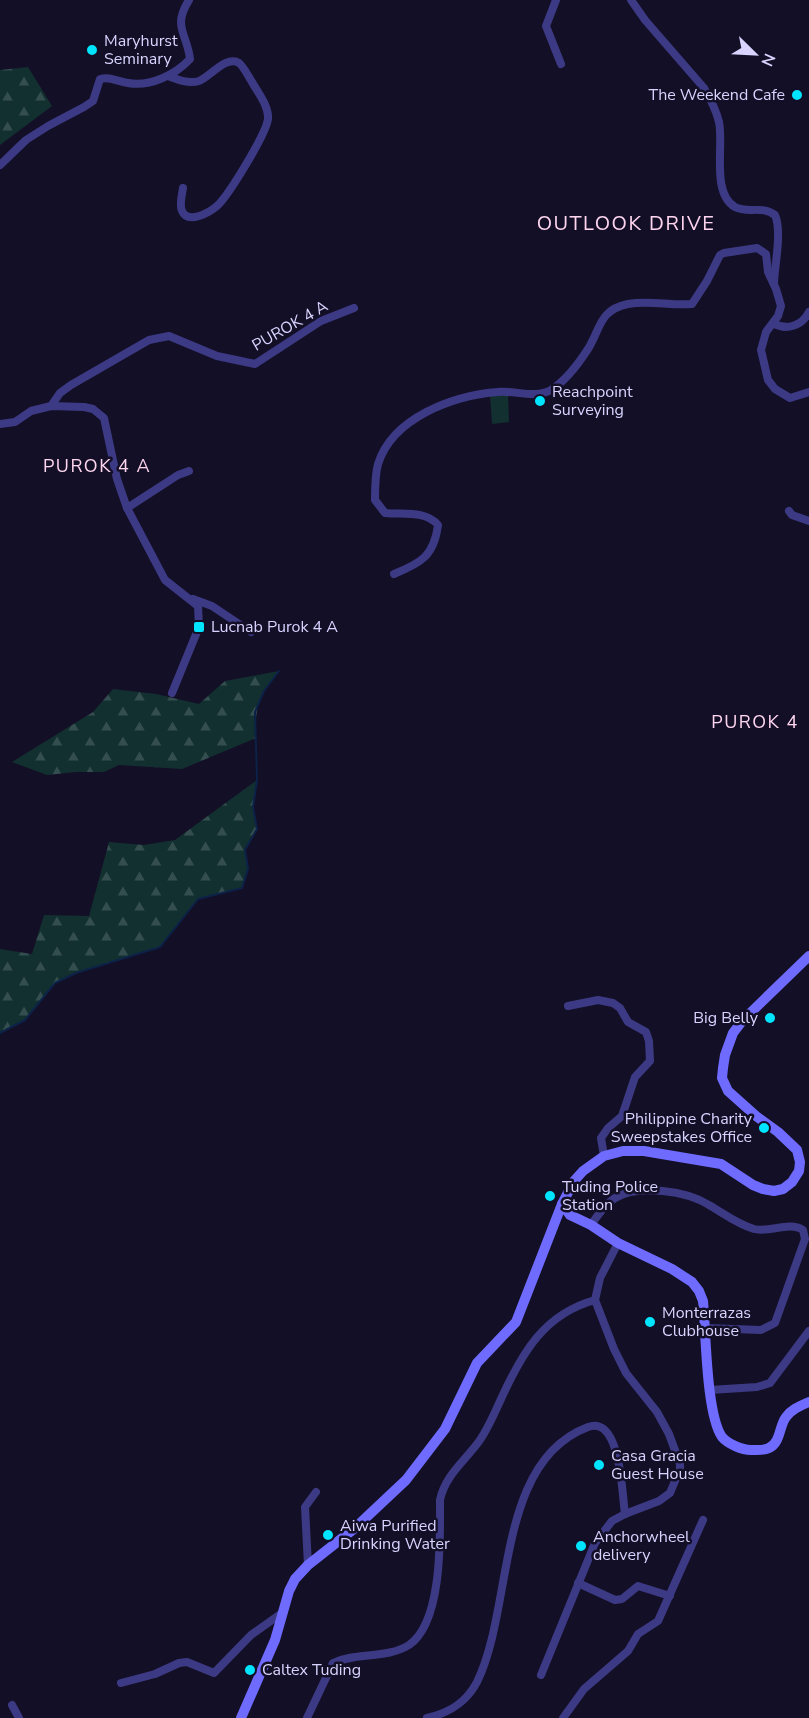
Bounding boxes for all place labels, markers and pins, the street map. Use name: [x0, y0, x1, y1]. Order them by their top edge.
place label: Maryhurst Seminary: [104, 30, 178, 70]
marker: Maryhurst Seminary: [85, 43, 99, 57]
place label: The Weekend Cafe: [649, 84, 785, 106]
marker: The Weekend Cafe: [790, 88, 804, 102]
place label: Reachpoint Surveying: [552, 381, 633, 421]
marker: Reachpoint Surveying: [533, 394, 547, 408]
place label: Lucnab Purok 4 A: [211, 616, 338, 638]
marker: Lucnab Purok 4 A: [192, 620, 206, 634]
place label: Big Belly: [693, 1007, 759, 1029]
marker: Big Belly: [763, 1011, 777, 1025]
place label: Philippine Charity Sweepstakes Office: [611, 1108, 753, 1148]
marker: Philippine Charity Sweepstakes Office: [757, 1121, 771, 1135]
place label: Tuding Police Station: [562, 1176, 658, 1216]
marker: Tuding Police Station: [543, 1189, 557, 1203]
place label: Monterrazas Clubhouse: [662, 1302, 751, 1342]
marker: Monterrazas Clubhouse: [643, 1315, 657, 1329]
place label: Casa Gracia Guest House: [611, 1445, 704, 1485]
marker: Casa Gracia Guest House: [592, 1458, 606, 1472]
place label: Aiwa Purified Drinking Water: [340, 1515, 450, 1555]
place label: Anchorwheel delivery: [593, 1526, 690, 1566]
marker: Aiwa Purified Drinking Water: [321, 1528, 335, 1542]
marker: Anchorwheel delivery: [574, 1539, 588, 1553]
place label: Caltex Tuding: [262, 1659, 361, 1681]
marker: Caltex Tuding: [243, 1663, 257, 1677]

